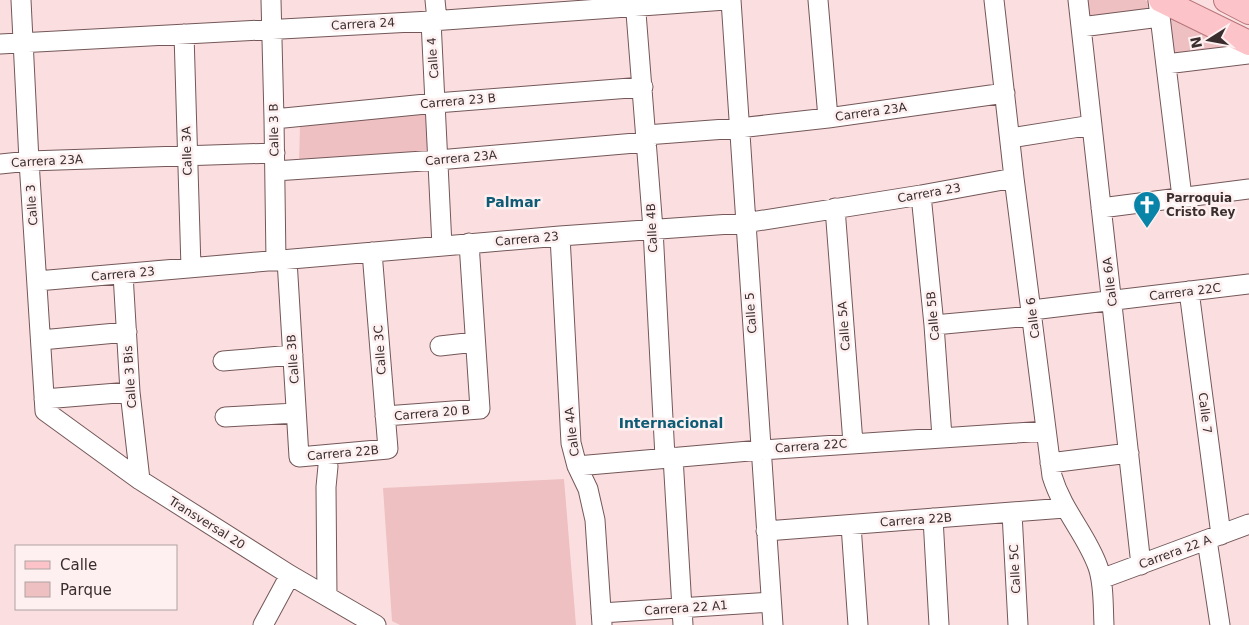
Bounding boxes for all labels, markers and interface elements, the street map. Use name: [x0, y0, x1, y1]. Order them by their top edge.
street label: Carrera 24: [331, 15, 395, 33]
north arrow: [1184, 15, 1234, 65]
text: N: [1187, 35, 1205, 50]
street label: Calle 4: [425, 37, 441, 79]
street label: Carrera 23 B: [420, 91, 496, 111]
street label: Carrera 23A: [834, 100, 908, 124]
street label: Calle 3 B: [267, 103, 281, 157]
street label: Calle 3A: [179, 125, 195, 176]
street label: Carrera 23A: [424, 148, 498, 168]
street label: Carrera 23A: [11, 152, 84, 170]
street label: Carrera 23: [896, 181, 962, 205]
street label: Calle 3: [24, 184, 40, 226]
church icon: Parroquia Cristo Rey: [1132, 190, 1162, 229]
place label: Parroquia Cristo Rey: [1166, 191, 1236, 219]
district label: Palmar: [485, 194, 541, 210]
street label: Calle 4B: [644, 203, 660, 253]
street label: Carrera 23: [495, 229, 559, 249]
street label: Calle 6A: [1100, 256, 1120, 307]
street label: Carrera 23: [91, 264, 155, 284]
street label: Carrera 22C: [1148, 281, 1222, 303]
street label: Calle 5B: [924, 291, 942, 341]
street label: Calle 5: [743, 292, 759, 334]
street label: Calle 6: [1024, 297, 1042, 339]
street label: Calle 5A: [835, 300, 853, 351]
street label: Calle 3C: [371, 325, 389, 375]
street label: Calle 3B: [284, 334, 302, 384]
street label: Calle 3 Bis: [121, 345, 139, 409]
street label: Calle 7: [1196, 392, 1214, 434]
street label: Carrera 20 B: [394, 403, 470, 423]
street label: Calle 4A: [562, 406, 582, 457]
district label: Internacional: [619, 415, 723, 431]
street label: Carrera 22C: [774, 436, 848, 456]
street label: Carrera 22B: [306, 443, 380, 463]
street label: Transversal 20: [165, 493, 248, 552]
street label: Carrera 22B: [880, 511, 952, 529]
street label: Carrera 22 A: [1137, 532, 1214, 572]
street label: Calle 5C: [1007, 544, 1023, 594]
legend: [15, 545, 178, 610]
text: Calle: [60, 556, 97, 574]
text: Parque: [60, 581, 112, 599]
street label: Carrera 22 A1: [644, 598, 728, 618]

